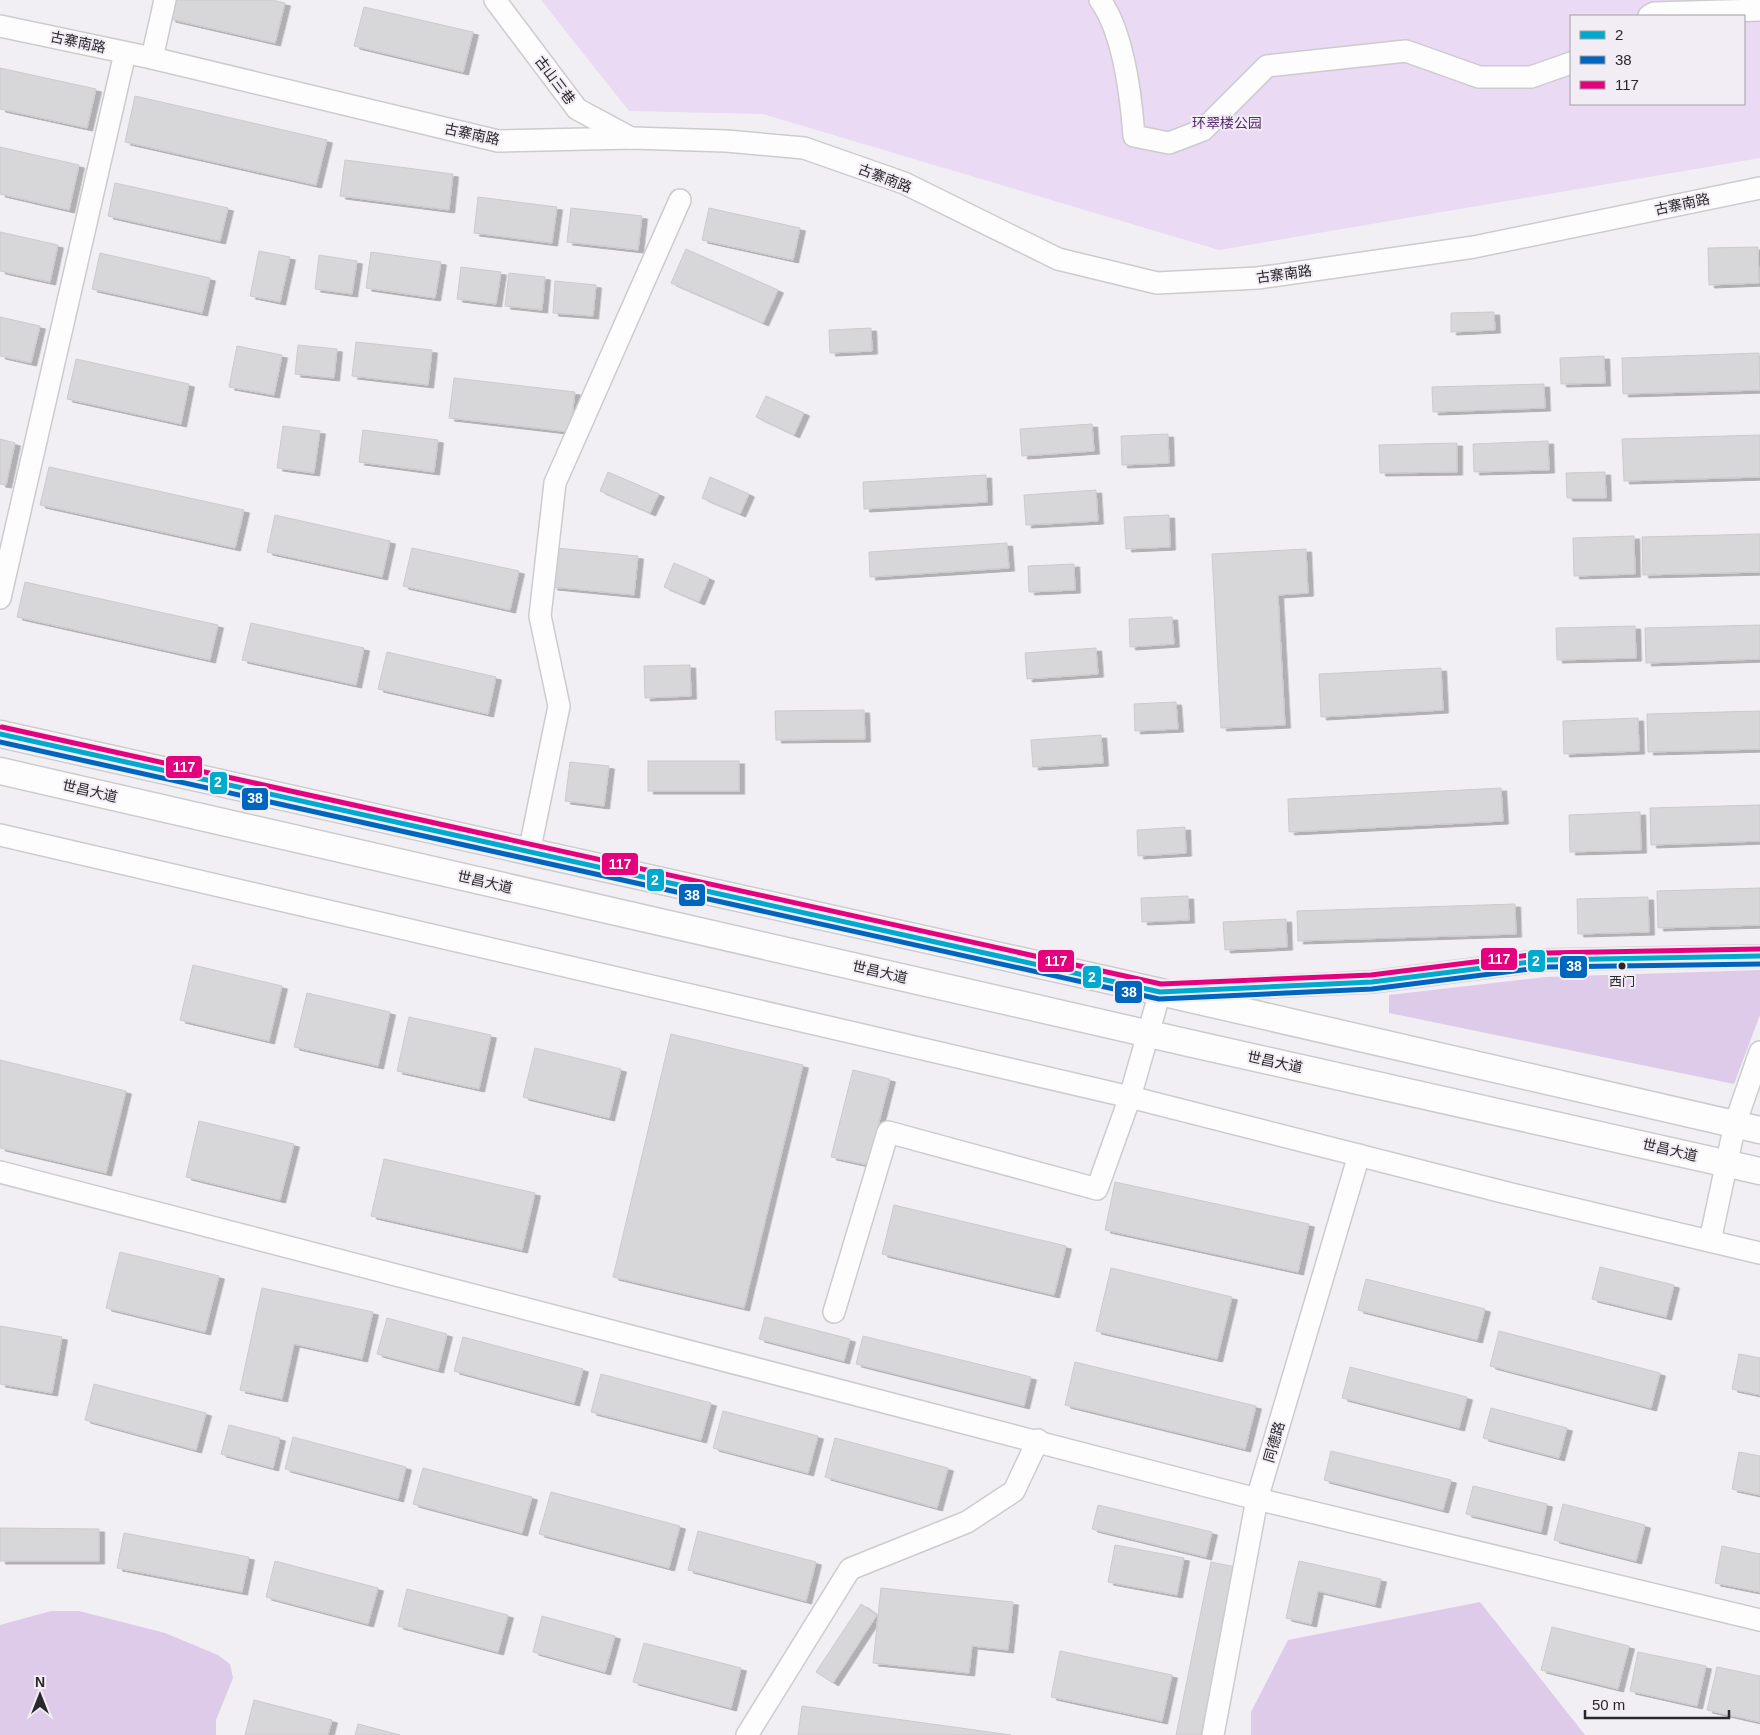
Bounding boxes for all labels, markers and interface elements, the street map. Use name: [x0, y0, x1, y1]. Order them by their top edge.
legend: [1570, 15, 1745, 105]
text: 2: [1615, 26, 1623, 43]
street label: 古寨南路: [49, 28, 107, 56]
text: 38: [1615, 51, 1632, 68]
street label: 古山三巷: [532, 53, 578, 107]
text: 117: [1615, 76, 1639, 93]
park label: 环翠楼公园: [1192, 115, 1262, 131]
street label: 古寨南路: [443, 120, 501, 148]
street label: 古寨南路: [856, 160, 914, 196]
street label: 古寨南路: [1653, 190, 1711, 218]
street label: 古寨南路: [1255, 262, 1313, 286]
line badge: 117: [165, 755, 203, 779]
text: 117: [173, 759, 196, 775]
line badge: 2: [209, 771, 228, 795]
text: 2: [214, 774, 222, 790]
street label: 世昌大道: [61, 777, 119, 805]
line badge: 38: [241, 787, 269, 811]
text: 38: [247, 790, 263, 806]
line badge: 117: [601, 852, 639, 876]
text: 117: [609, 856, 632, 872]
street label: 世昌大道: [456, 868, 514, 896]
line badge: 2: [646, 868, 665, 892]
text: 2: [651, 872, 659, 888]
line badge: 38: [678, 883, 706, 907]
text: 38: [684, 887, 700, 903]
line badge: 117: [1480, 947, 1518, 971]
line badge: 117: [1037, 949, 1075, 973]
line badge: 2: [1527, 949, 1546, 973]
text: 117: [1488, 951, 1511, 967]
text: 117: [1045, 953, 1068, 969]
text: 2: [1532, 953, 1540, 969]
line badge: 38: [1559, 955, 1588, 979]
street label: 世昌大道: [851, 958, 909, 986]
text: 38: [1566, 958, 1582, 974]
marker: 西门: [1617, 961, 1627, 971]
line badge: 2: [1082, 965, 1102, 989]
text: 2: [1088, 969, 1096, 985]
place label: 西门: [1609, 974, 1635, 989]
line badge: 38: [1114, 980, 1143, 1004]
text: 38: [1121, 984, 1137, 1000]
street label: 世昌大道: [1246, 1048, 1304, 1076]
street label: 世昌大道: [1641, 1136, 1699, 1164]
street label: 同德路: [1261, 1420, 1287, 1464]
north arrow: [15, 1670, 65, 1720]
text: N: [35, 1674, 45, 1690]
scale bar: [1585, 1688, 1729, 1720]
text: 50 m: [1592, 1696, 1625, 1713]

